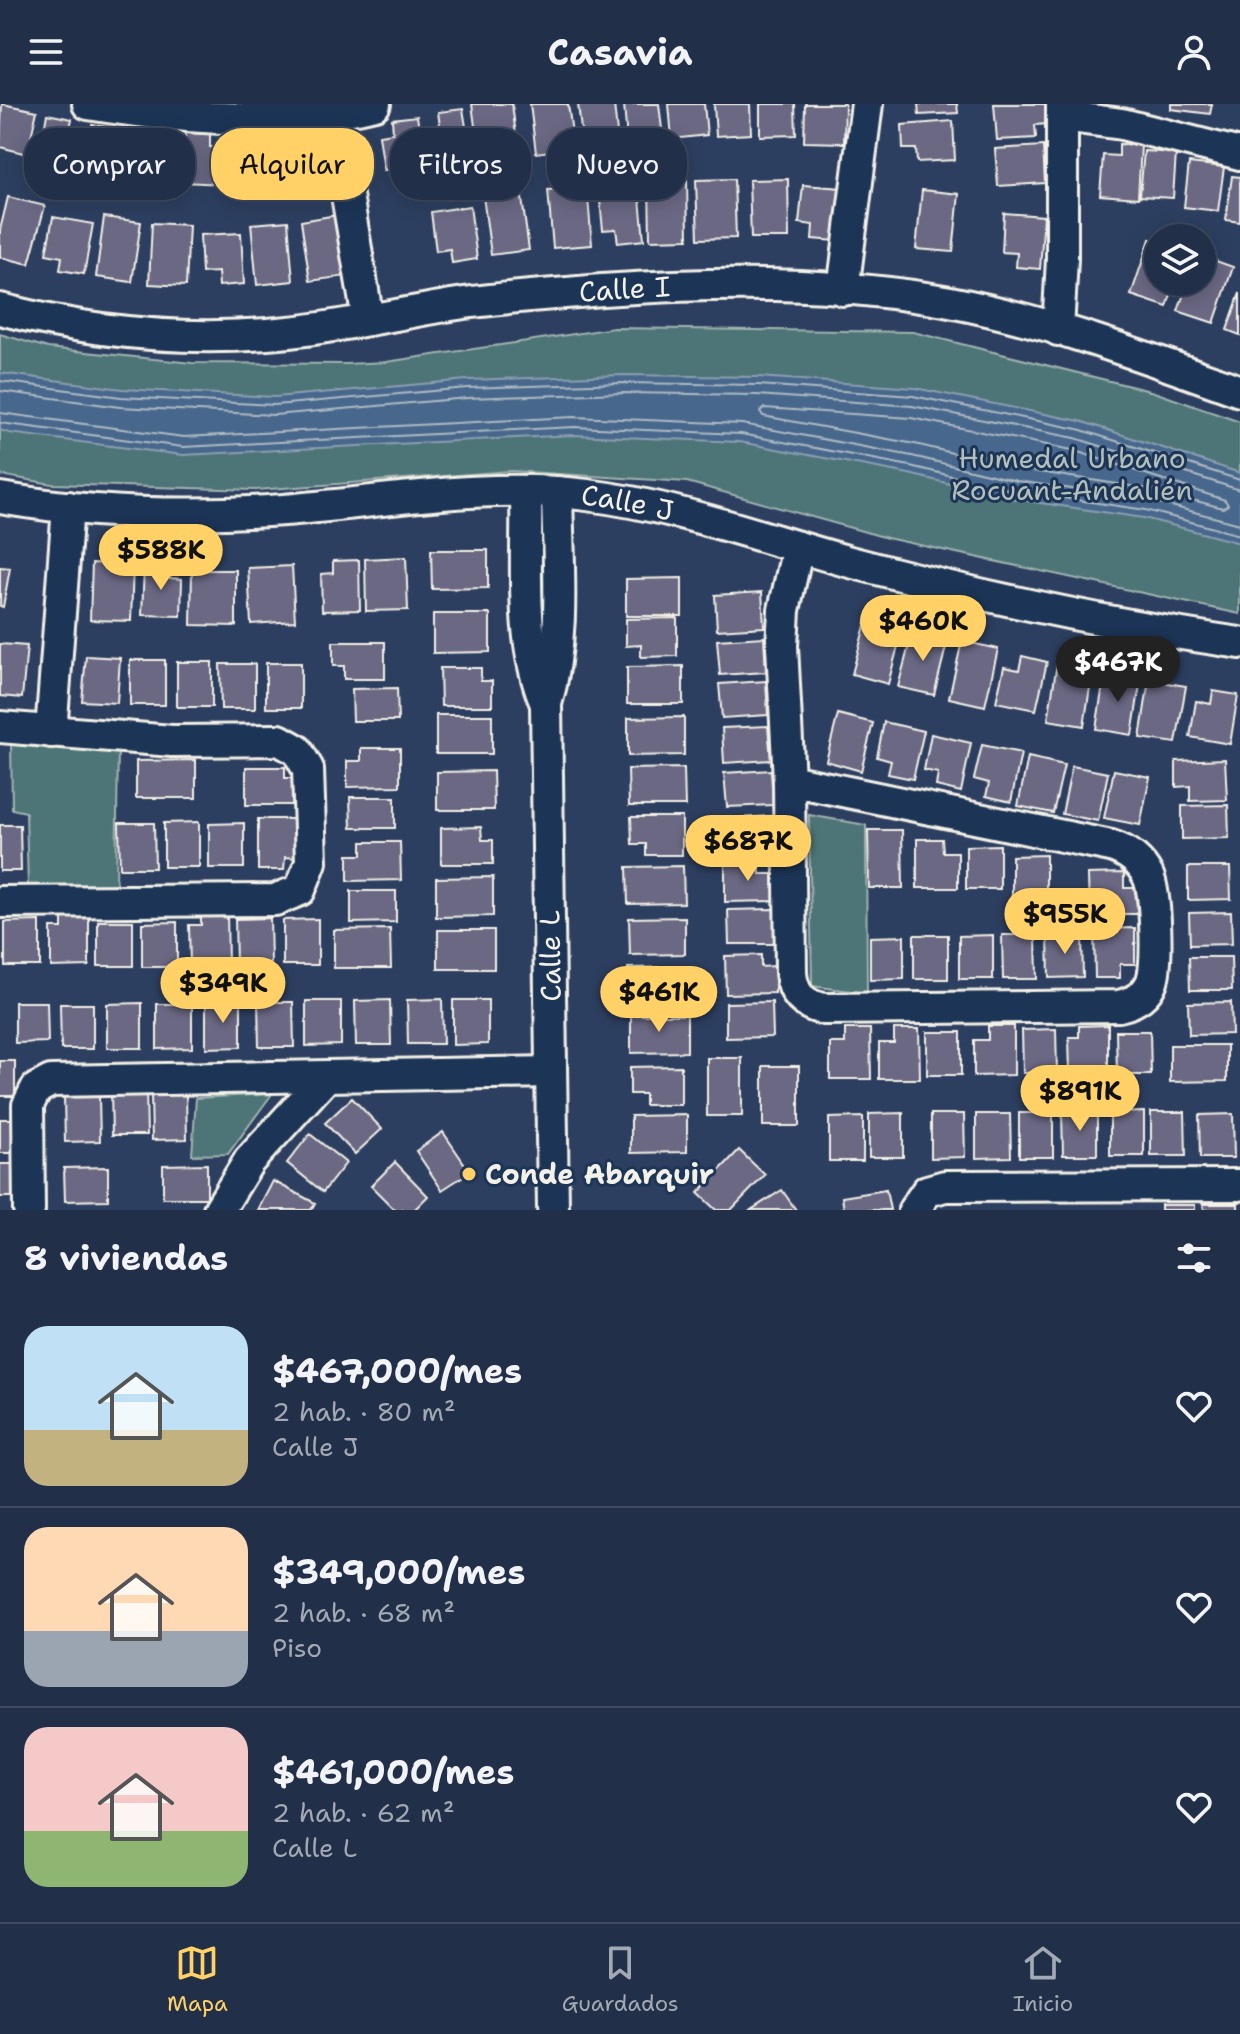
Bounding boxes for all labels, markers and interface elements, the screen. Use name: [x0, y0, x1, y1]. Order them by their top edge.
text: Casavia: [547, 28, 693, 77]
icon: menu: [24, 30, 68, 74]
icon: person: [1172, 30, 1216, 74]
chip: Comprar: [24, 128, 195, 200]
chip: Alquilar: [211, 128, 374, 200]
chip: Filtros: [390, 128, 531, 200]
chip: Nuevo: [547, 128, 687, 200]
map controls: [1144, 224, 1216, 296]
button: layers: [1144, 224, 1216, 296]
street label: Calle I: [577, 267, 671, 311]
park label: Humedal Urbano Rocuant-Andalién: [951, 439, 1193, 509]
street label: Calle J: [579, 475, 677, 530]
pin: $588K: [105, 524, 217, 592]
text: $588K: [117, 532, 205, 567]
pin: $460K: [867, 595, 979, 663]
text: $460K: [878, 603, 968, 638]
pin: $467K: [1062, 636, 1174, 704]
text: $467K: [1074, 644, 1162, 679]
pin: $687K: [692, 815, 804, 883]
text: $687K: [703, 823, 793, 858]
pin: $955K: [1009, 888, 1121, 956]
text: $955K: [1022, 896, 1108, 931]
street label: Calle L: [530, 910, 570, 1002]
pin: $349K: [167, 957, 279, 1025]
text: $349K: [178, 965, 268, 1000]
pin: $461K: [603, 966, 715, 1034]
text: $461K: [618, 974, 700, 1009]
pin: $891K: [1024, 1065, 1136, 1133]
text: $891K: [1039, 1073, 1121, 1108]
place label: Conde Abarquir: [485, 1155, 714, 1193]
marker: Conde Abarquir: [460, 1165, 478, 1183]
text: 8 viviendas: [24, 1235, 228, 1281]
icon: filters: [1172, 1236, 1216, 1280]
text: $467,000/mes: [272, 1348, 522, 1394]
icon: home: [88, 1358, 184, 1454]
icon: heart: [1172, 1384, 1216, 1428]
text: 2 hab. · 80 m²: [272, 1394, 456, 1429]
text: Calle J: [272, 1429, 358, 1464]
text: $349,000/mes: [272, 1549, 525, 1595]
icon: home: [88, 1559, 184, 1655]
icon: heart: [1172, 1585, 1216, 1629]
text: 2 hab. · 68 m²: [272, 1595, 455, 1630]
text: Piso: [272, 1630, 322, 1665]
text: $461,000/mes: [272, 1749, 514, 1795]
icon: home: [88, 1759, 184, 1855]
icon: heart: [1172, 1785, 1216, 1829]
text: 2 hab. · 62 m²: [272, 1795, 455, 1830]
text: Calle L: [272, 1830, 357, 1865]
tab: Mapa: [167, 1941, 228, 2018]
tab: Guardados: [562, 1941, 679, 2018]
tab: Inicio: [1013, 1941, 1073, 2018]

